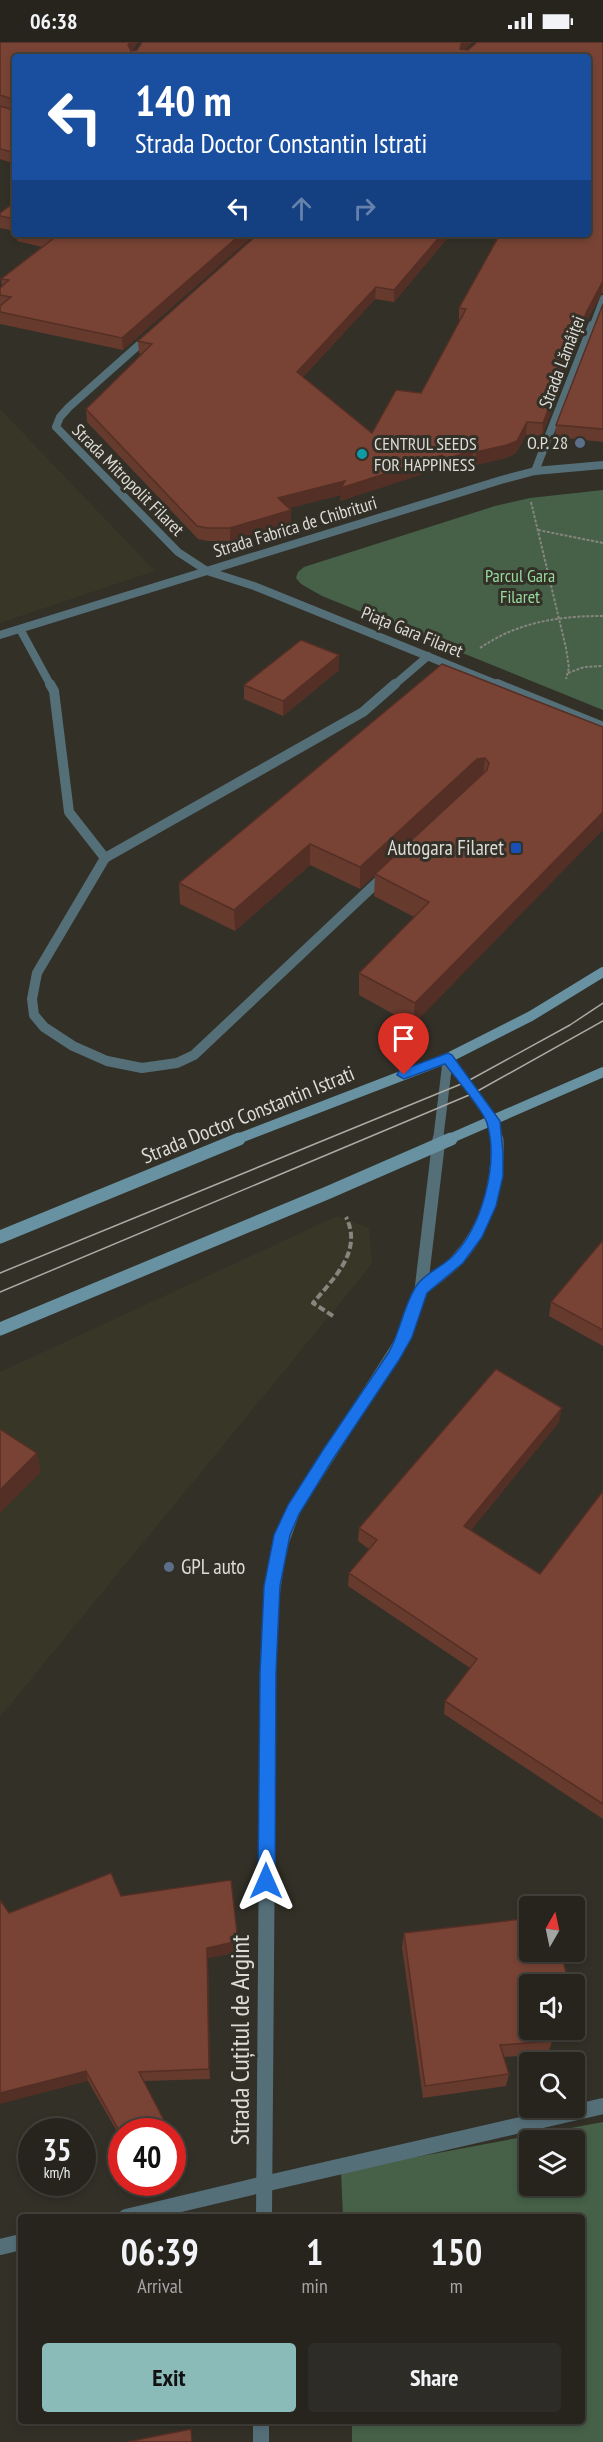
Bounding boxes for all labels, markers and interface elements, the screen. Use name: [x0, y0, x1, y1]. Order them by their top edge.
text: 06:38: [30, 7, 78, 35]
text: 140 m: [135, 73, 232, 128]
icon: left: [36, 78, 114, 156]
text: Strada Doctor Constantin Istrati: [135, 126, 427, 160]
icon: left: [222, 192, 255, 225]
icon: ahead: [285, 192, 318, 225]
icon: right: [348, 192, 381, 225]
street label: Strada Lămâiței: [533, 312, 590, 411]
street label: Strada Mitropolit Filaret: [67, 419, 189, 541]
place label: O.P. 28: [527, 431, 568, 454]
place label: CENTRUL SEEDS FOR HAPPINESS: [374, 432, 477, 476]
marker: O.P. 28: [573, 436, 587, 450]
marker: CENTRUL SEEDS FOR HAPPINESS: [355, 447, 369, 461]
street label: Strada Fabrica de Chibrituri: [210, 491, 379, 562]
park label: Parcul Gara Filaret: [485, 564, 555, 608]
street label: Piața Gara Filaret: [358, 601, 466, 662]
place label: Autogara Filaret: [387, 834, 504, 861]
marker: Autogara Filaret: [509, 841, 523, 855]
pin: [378, 1013, 429, 1075]
icon: arrive: [387, 1022, 420, 1055]
street label: Strada Doctor Constantin Istrati: [137, 1059, 358, 1170]
place label: GPL auto: [181, 1553, 245, 1580]
marker: GPL auto: [162, 1560, 176, 1574]
position arrow: [234, 1849, 298, 1913]
north arrow: [519, 1896, 585, 1962]
map controls: [519, 1896, 585, 2196]
street label: Strada Cuțitul de Argint: [223, 1935, 256, 2145]
button: sound: [519, 1974, 585, 2040]
button: search: [519, 2052, 585, 2118]
speed limit sign: 40: [108, 2118, 186, 2196]
text: 35: [43, 2130, 71, 2169]
button: layers: [519, 2130, 585, 2196]
text: km/h: [44, 2163, 70, 2182]
text: 06:39: [121, 2228, 199, 2275]
text: 1: [306, 2228, 323, 2275]
text: 150: [431, 2228, 482, 2275]
text: Arrival: [137, 2273, 182, 2299]
text: min: [302, 2273, 328, 2299]
text: m: [450, 2273, 463, 2299]
button: Exit: [42, 2343, 296, 2412]
button: Share: [308, 2343, 561, 2412]

